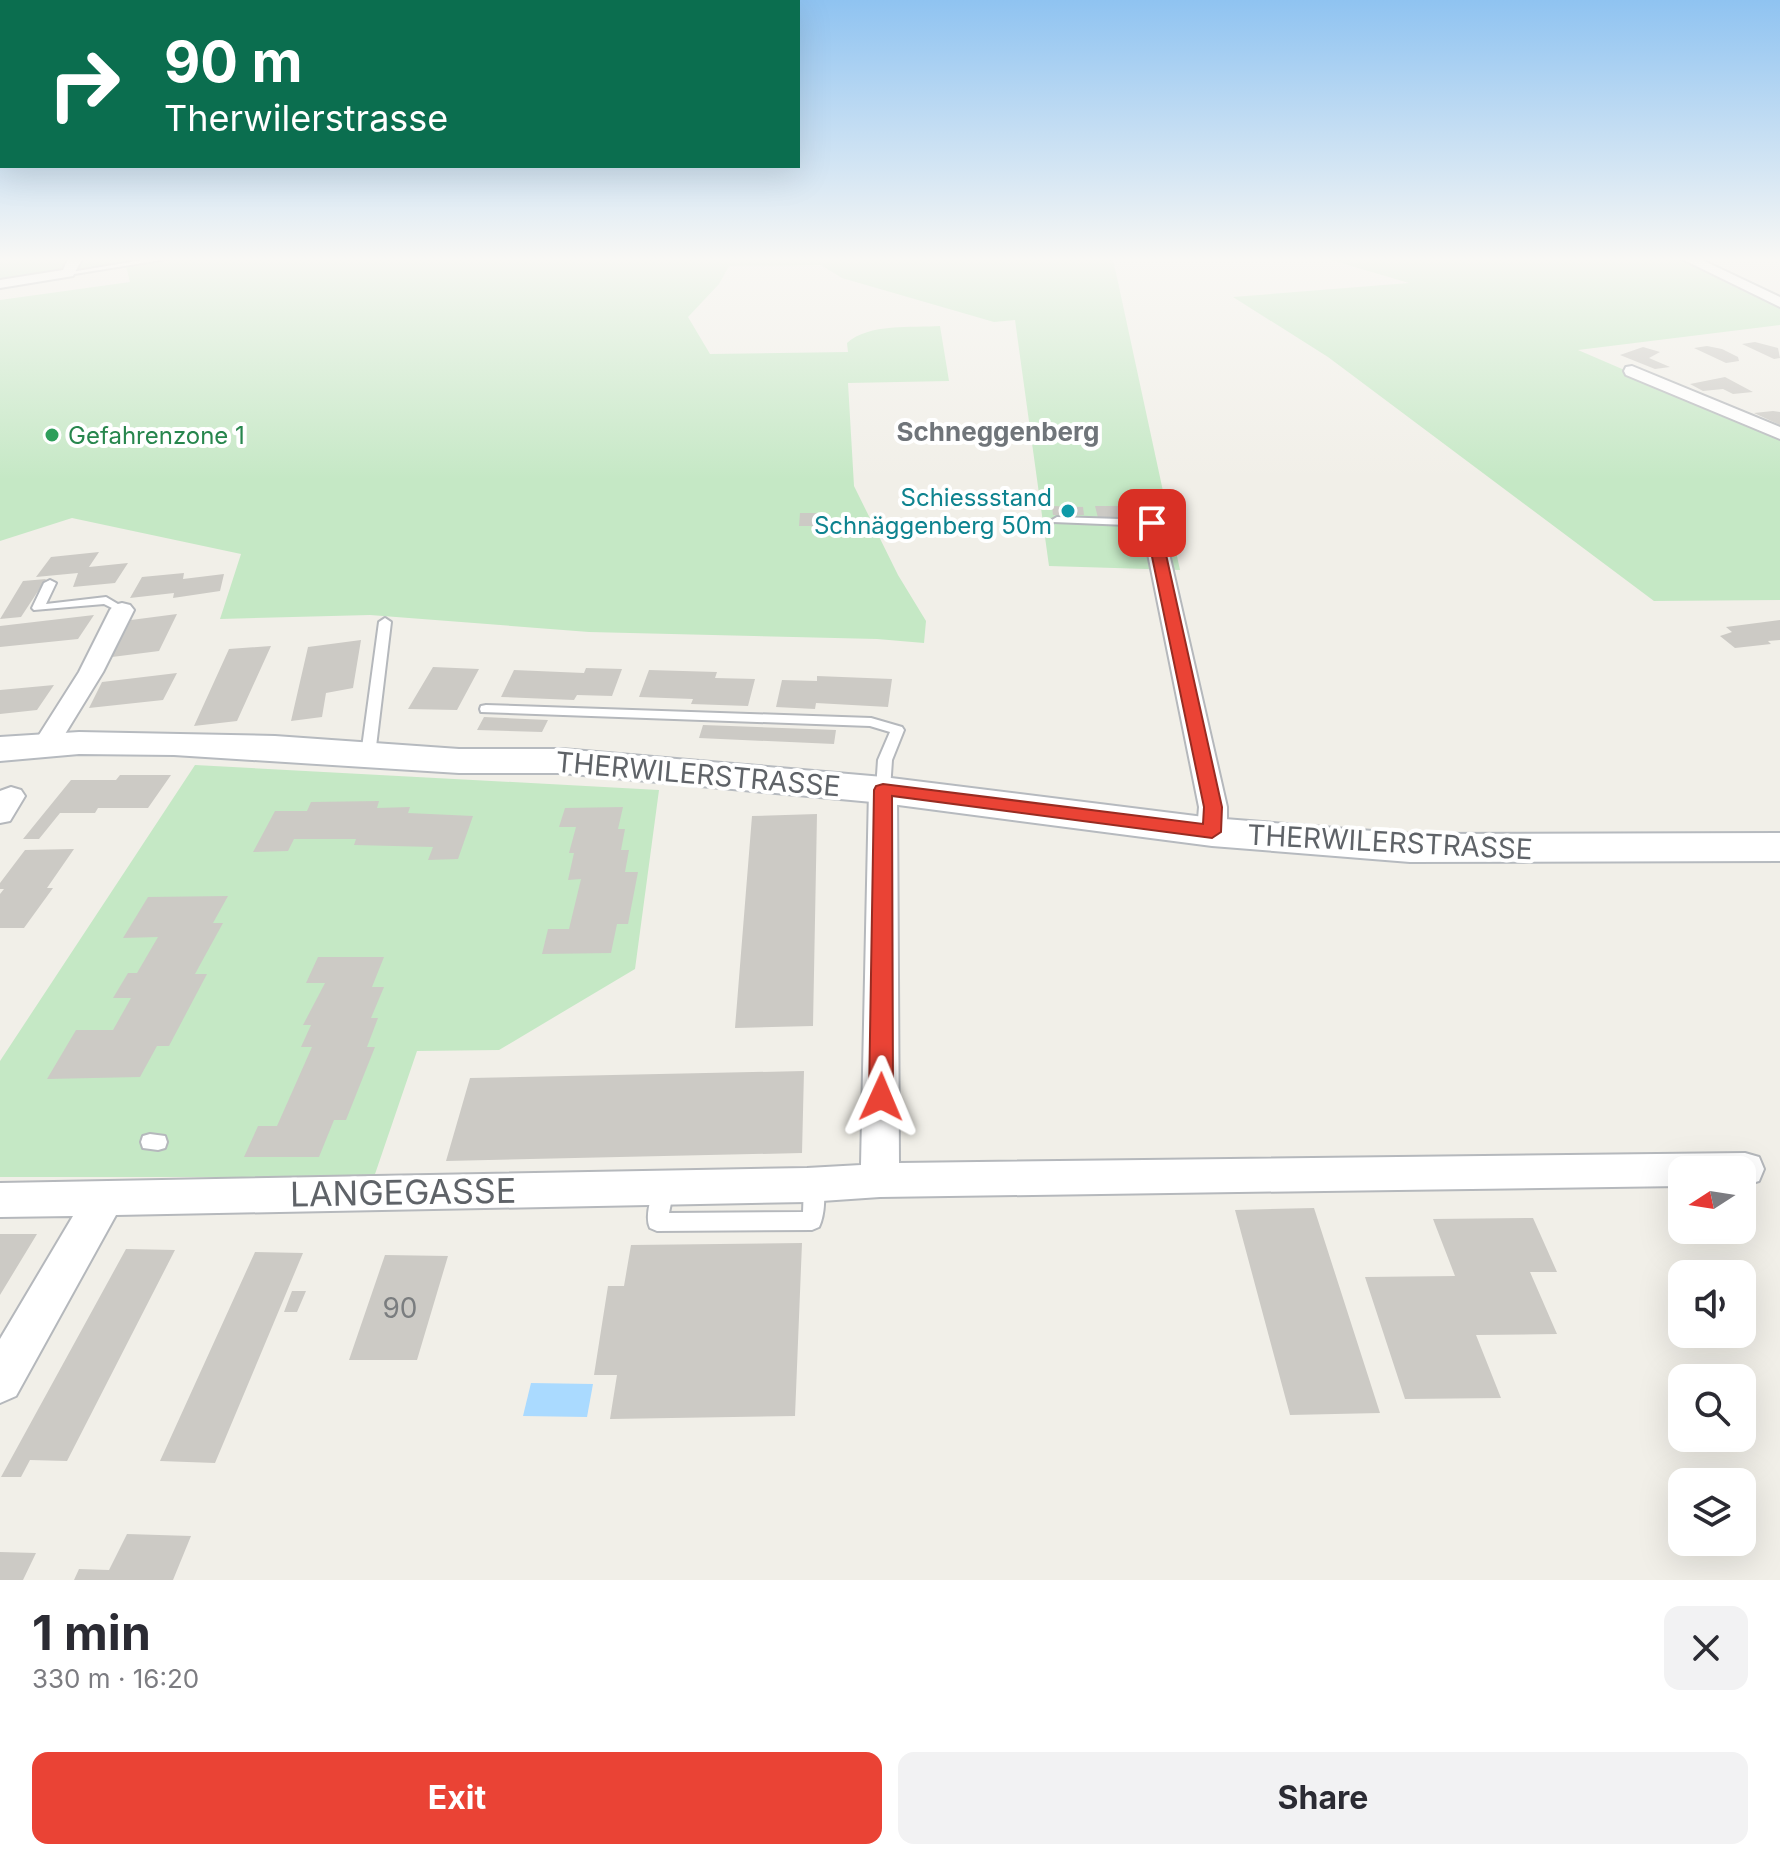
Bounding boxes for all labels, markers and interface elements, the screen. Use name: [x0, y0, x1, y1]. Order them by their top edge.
text: 90 m: [164, 28, 303, 96]
icon: right: [32, 32, 136, 136]
text: Therwilerstrasse: [164, 96, 448, 140]
district label: Schneggenberg: [897, 416, 1099, 447]
place label: Gefahrenzone 1: [68, 421, 245, 450]
marker: Gefahrenzone 1: [43, 426, 61, 444]
place label: Schiessstand Schnäggenberg 50m: [814, 483, 1052, 540]
pin: [1118, 489, 1186, 557]
icon: arrive: [1130, 501, 1174, 545]
marker: Schiessstand Schnäggenberg 50m: [1059, 502, 1077, 520]
street label: THERWILERSTRASSE: [554, 745, 842, 803]
street label: THERWILERSTRASSE: [1246, 818, 1534, 866]
position arrow: [839, 1055, 923, 1139]
north arrow: [1668, 1156, 1756, 1244]
map controls: [1668, 1156, 1756, 1556]
street label: LANGEGASSE: [290, 1170, 516, 1214]
button: sound: [1668, 1260, 1756, 1348]
house number: 90: [382, 1291, 418, 1325]
button: search: [1668, 1364, 1756, 1452]
button: layers: [1668, 1468, 1756, 1556]
text: 1 min: [32, 1603, 151, 1662]
button: close: [1664, 1606, 1748, 1690]
text: 330 m · 16:20: [32, 1663, 199, 1694]
button: Exit: [32, 1752, 882, 1844]
button: Share: [898, 1752, 1748, 1844]

